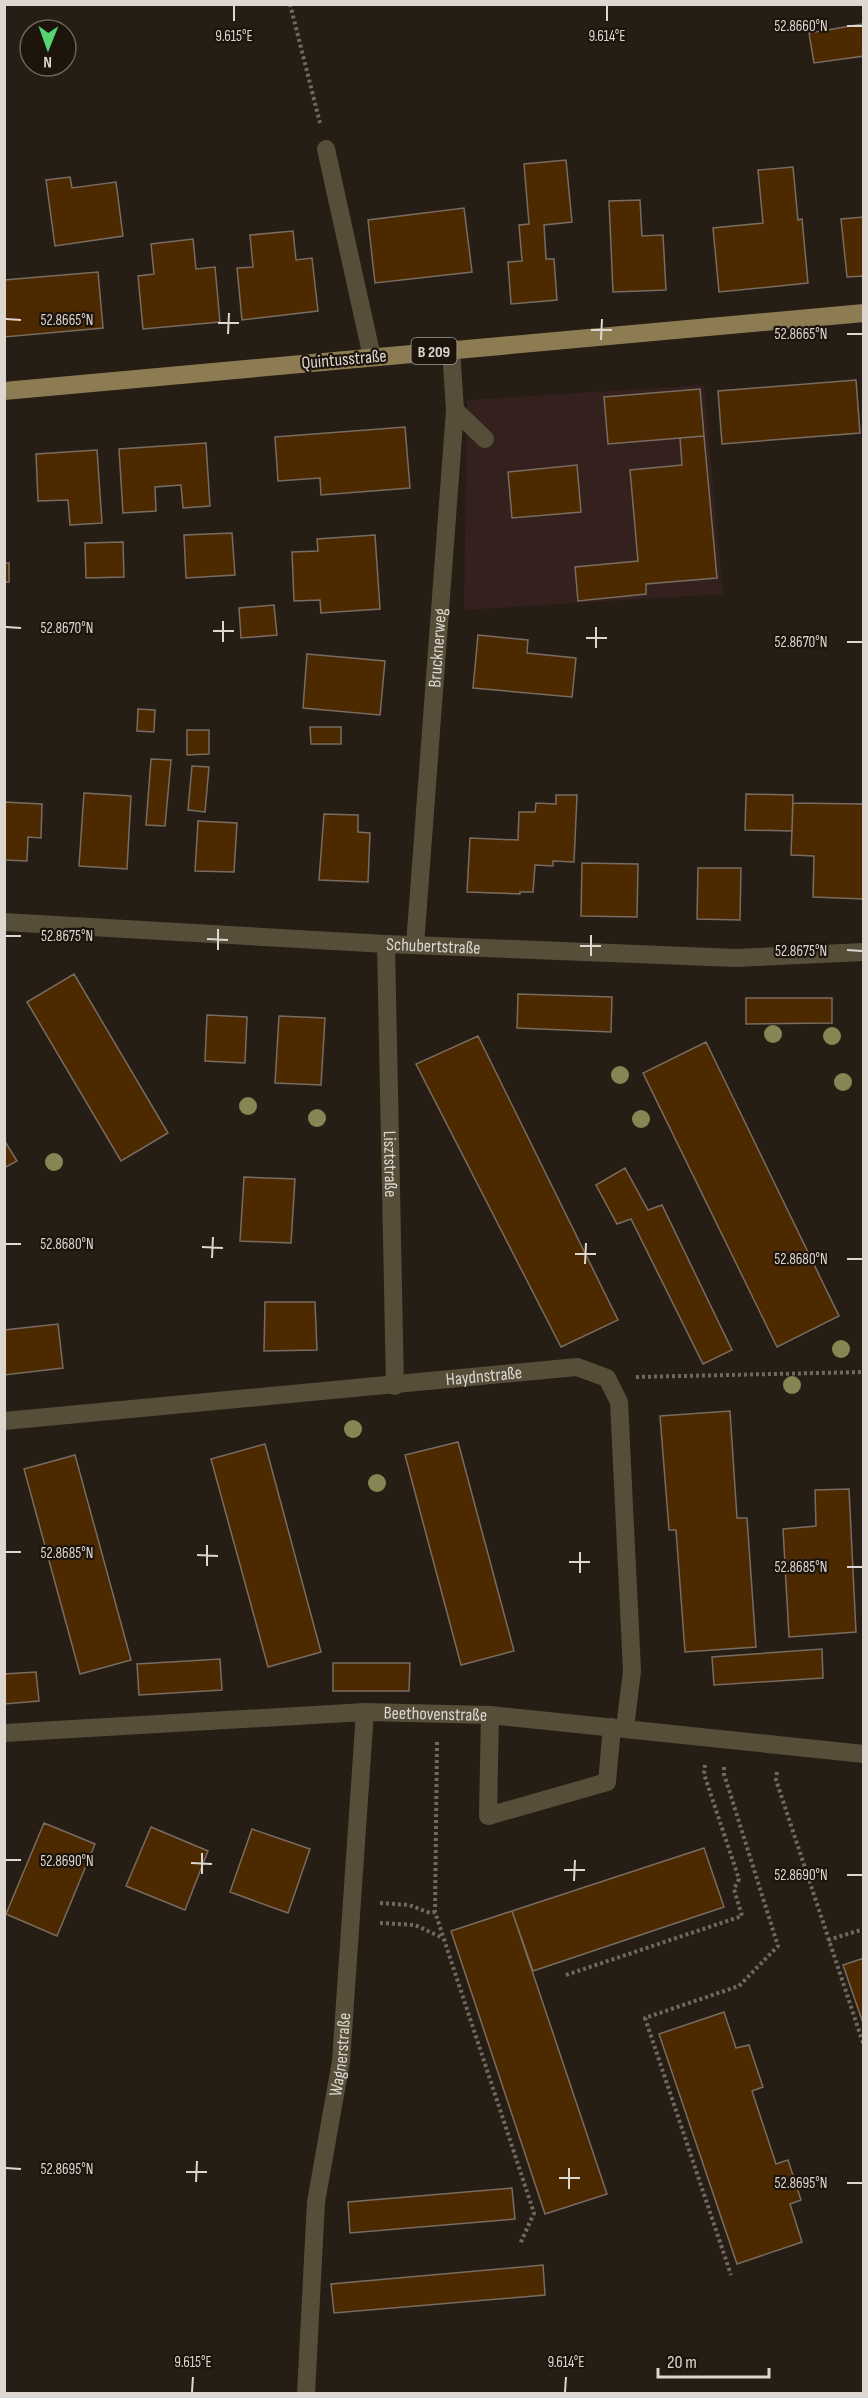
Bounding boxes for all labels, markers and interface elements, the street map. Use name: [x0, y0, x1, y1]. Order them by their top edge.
text: 52.8660°N: [774, 17, 828, 36]
north arrow: [18, 18, 78, 78]
text: 9.615°E: [215, 27, 253, 46]
text: 9.614°E: [589, 27, 625, 46]
text: N: [43, 52, 52, 71]
text: 52.8665°N: [41, 311, 93, 330]
text: 52.8665°N: [775, 325, 827, 344]
road number: B 209: [412, 338, 456, 364]
street label: Quintusstraße: [301, 345, 388, 374]
street label: Brucknerweg: [424, 607, 451, 688]
text: 52.8670°N: [41, 619, 93, 638]
text: 52.8670°N: [775, 633, 827, 652]
text: 52.8675°N: [41, 927, 93, 946]
street label: Schubertstraße: [386, 934, 481, 959]
text: 52.8675°N: [775, 942, 827, 961]
street label: Lisztstraße: [379, 1130, 401, 1198]
text: 52.8680°N: [40, 1235, 94, 1254]
text: 52.8680°N: [774, 1250, 828, 1269]
street label: Haydnstraße: [445, 1362, 523, 1390]
text: 52.8685°N: [41, 1544, 93, 1563]
text: 52.8685°N: [775, 1558, 827, 1577]
street label: Beethovenstraße: [383, 1702, 487, 1726]
text: 52.8690°N: [40, 1852, 94, 1871]
text: 52.8690°N: [774, 1866, 828, 1885]
street label: Wagnerstraße: [325, 2012, 355, 2098]
text: 52.8695°N: [41, 2160, 93, 2179]
text: 52.8695°N: [775, 2174, 827, 2193]
scale bar: [658, 2341, 769, 2379]
text: 20 m: [667, 2352, 697, 2373]
text: 9.615°E: [174, 2353, 212, 2372]
text: 9.614°E: [548, 2353, 584, 2372]

